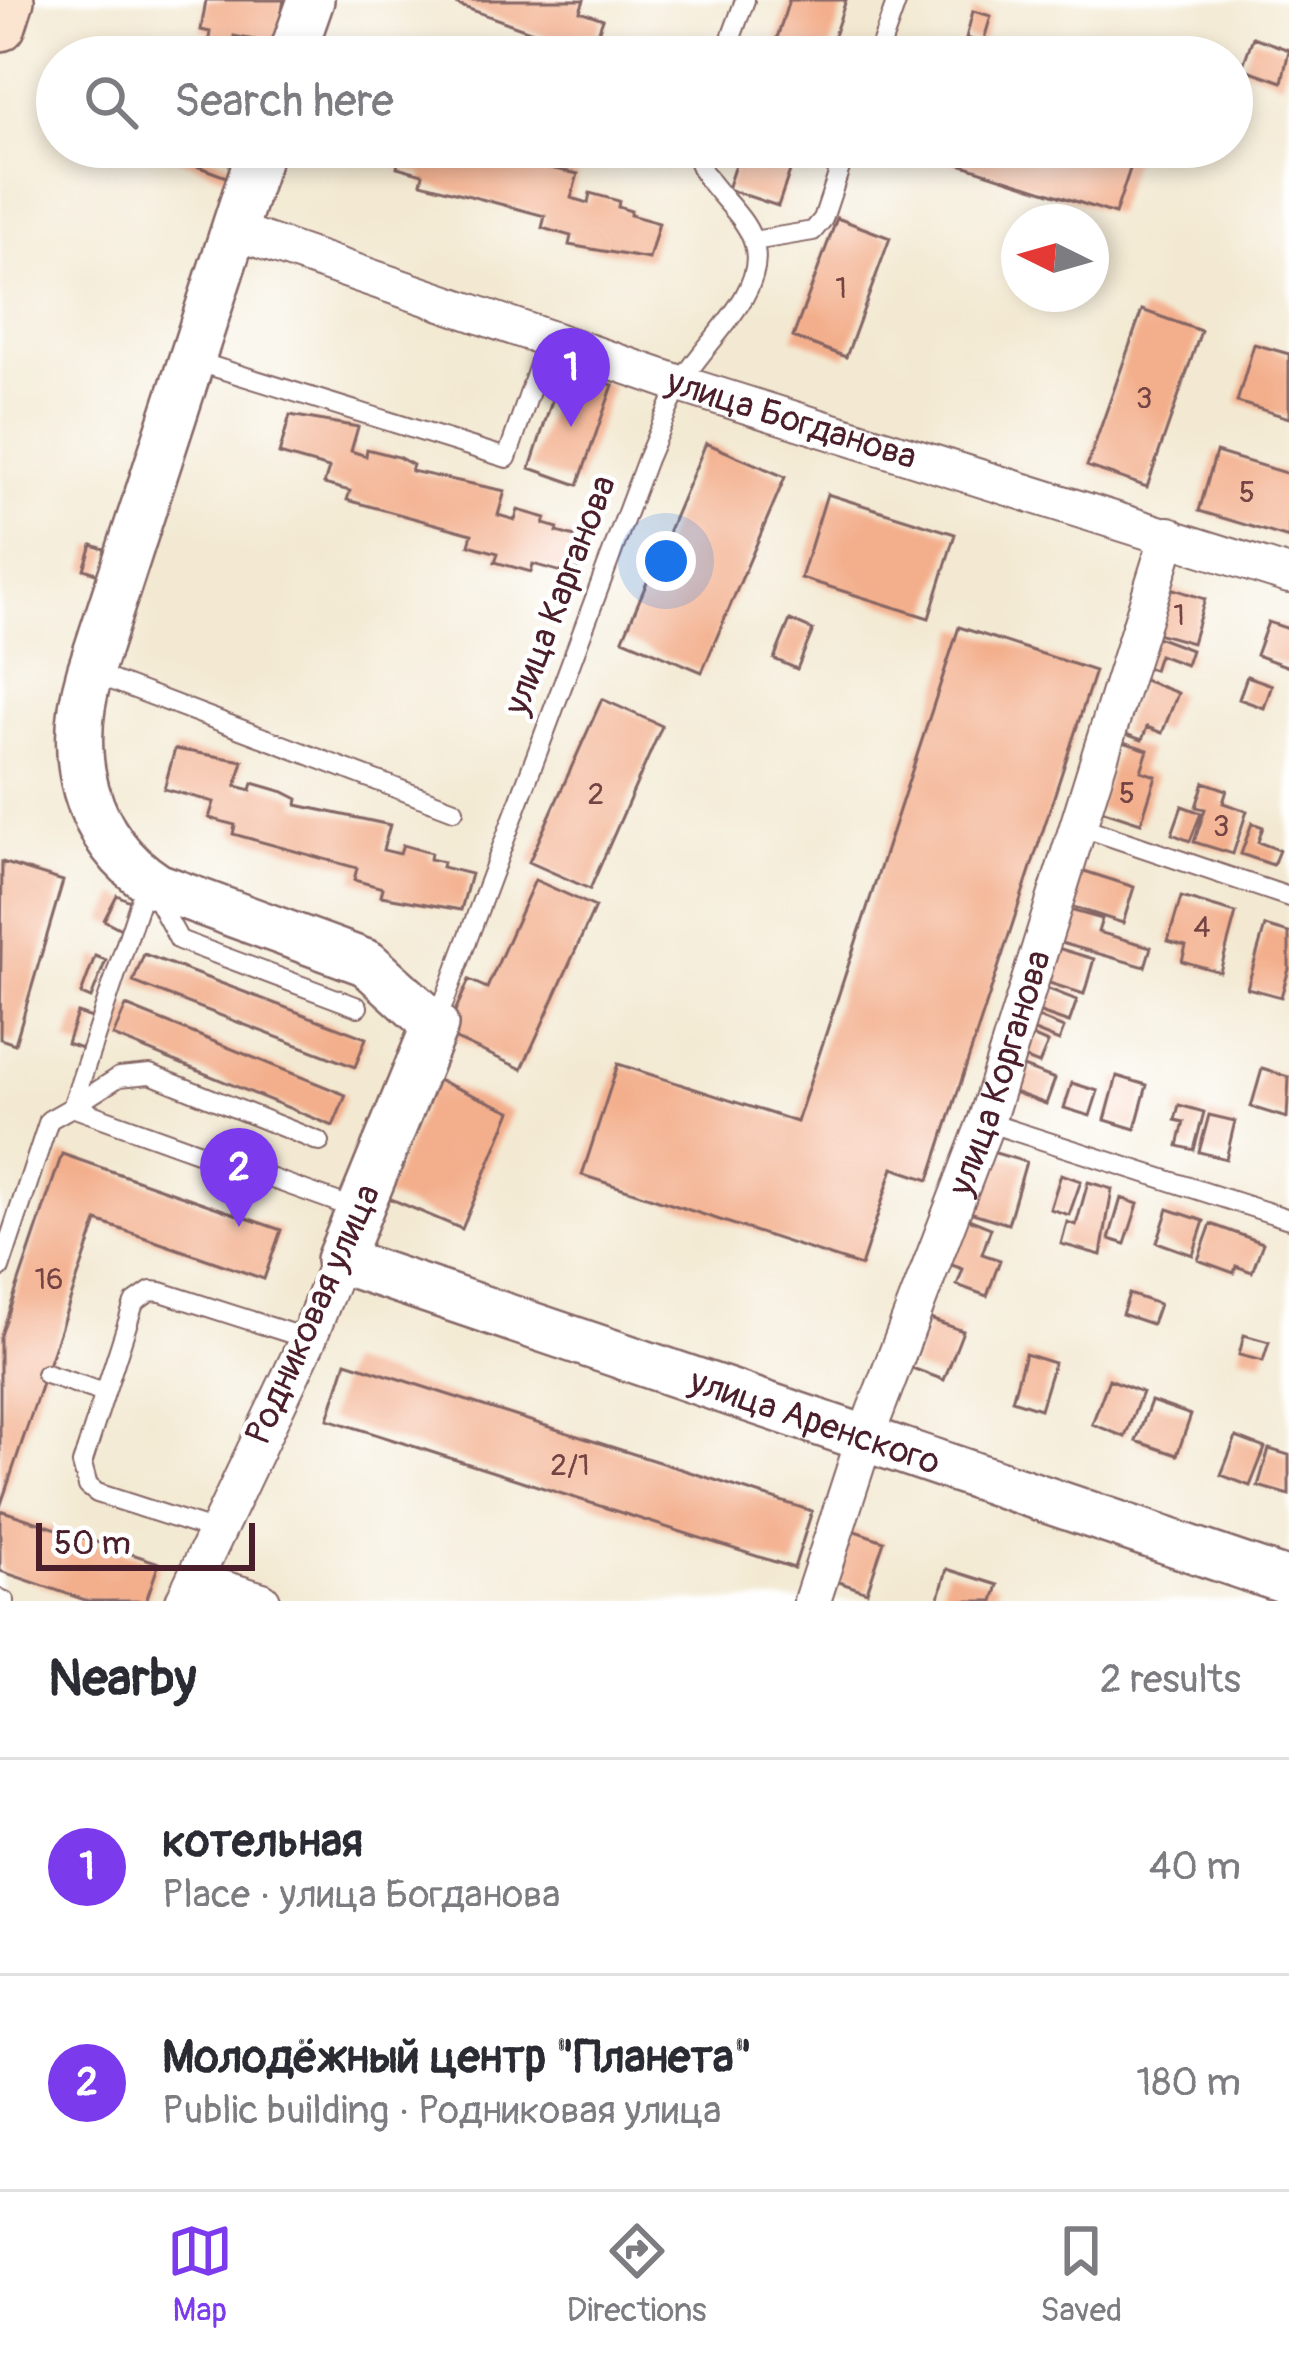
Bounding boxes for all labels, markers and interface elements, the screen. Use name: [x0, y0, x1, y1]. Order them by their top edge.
search box: [36, 36, 1253, 168]
icon: search: [78, 69, 144, 135]
text: Search here: [174, 74, 394, 130]
north arrow: [1001, 204, 1109, 312]
house number: 1: [835, 270, 847, 307]
pin: 1: [532, 328, 610, 427]
street label: улица Богданова: [660, 358, 922, 479]
house number: 3: [1136, 380, 1152, 417]
street label: улица Карганова: [493, 469, 626, 722]
house number: 5: [1239, 474, 1255, 511]
your location: [636, 531, 696, 591]
house number: 1: [1173, 597, 1185, 634]
house number: 5: [1119, 775, 1135, 812]
house number: 2: [588, 776, 604, 813]
house number: 3: [1213, 808, 1229, 845]
house number: 4: [1193, 909, 1211, 946]
street label: улица Корганова: [937, 945, 1061, 1202]
pin: 2: [200, 1128, 278, 1227]
street label: Родниковая улица: [236, 1177, 390, 1451]
house number: 16: [34, 1261, 64, 1298]
street label: улица Аренского: [683, 1358, 946, 1485]
house number: 2/1: [550, 1447, 590, 1484]
scale bar: [36, 1517, 255, 1570]
text: 50 m: [54, 1523, 131, 1564]
text: Nearby: [48, 1647, 196, 1711]
text: 2 results: [1100, 1655, 1241, 1704]
text: котельная: [162, 1814, 363, 1870]
text: 1: [79, 1842, 95, 1891]
text: 40 m: [1149, 1842, 1241, 1891]
text: Place · улица Богданова: [162, 1870, 560, 1919]
text: Молодёжный центр "Планета": [162, 2030, 752, 2086]
text: 2: [76, 2058, 98, 2107]
text: 180 m: [1136, 2058, 1241, 2107]
text: Public building · Родниковая улица: [162, 2086, 722, 2135]
tab: Map: [167, 2218, 233, 2331]
tab: Directions: [567, 2218, 707, 2331]
tab: Saved: [1040, 2218, 1122, 2331]

